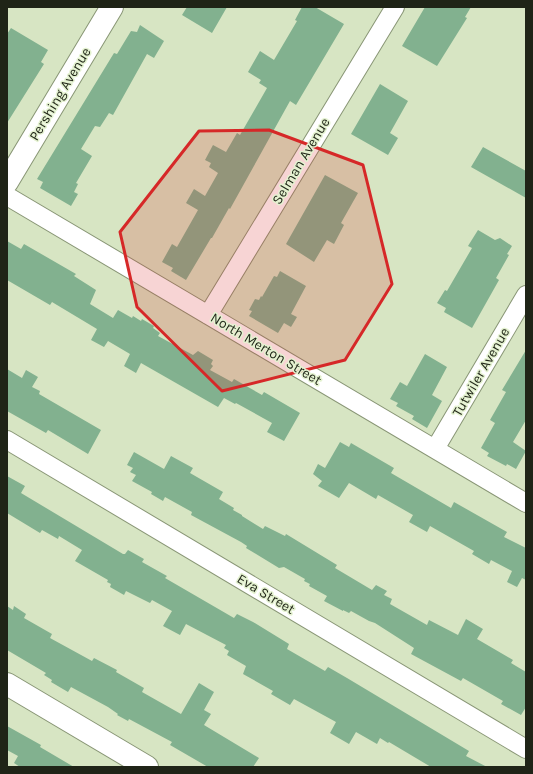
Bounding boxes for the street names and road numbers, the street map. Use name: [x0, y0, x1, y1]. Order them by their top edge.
street label: Pershing Avenue: [25, 44, 95, 144]
street label: Selman Avenue: [268, 115, 334, 207]
street label: North Merton Street: [207, 309, 325, 389]
street label: Tutwiler Avenue: [449, 325, 513, 419]
street label: Eva Street: [234, 570, 298, 618]

